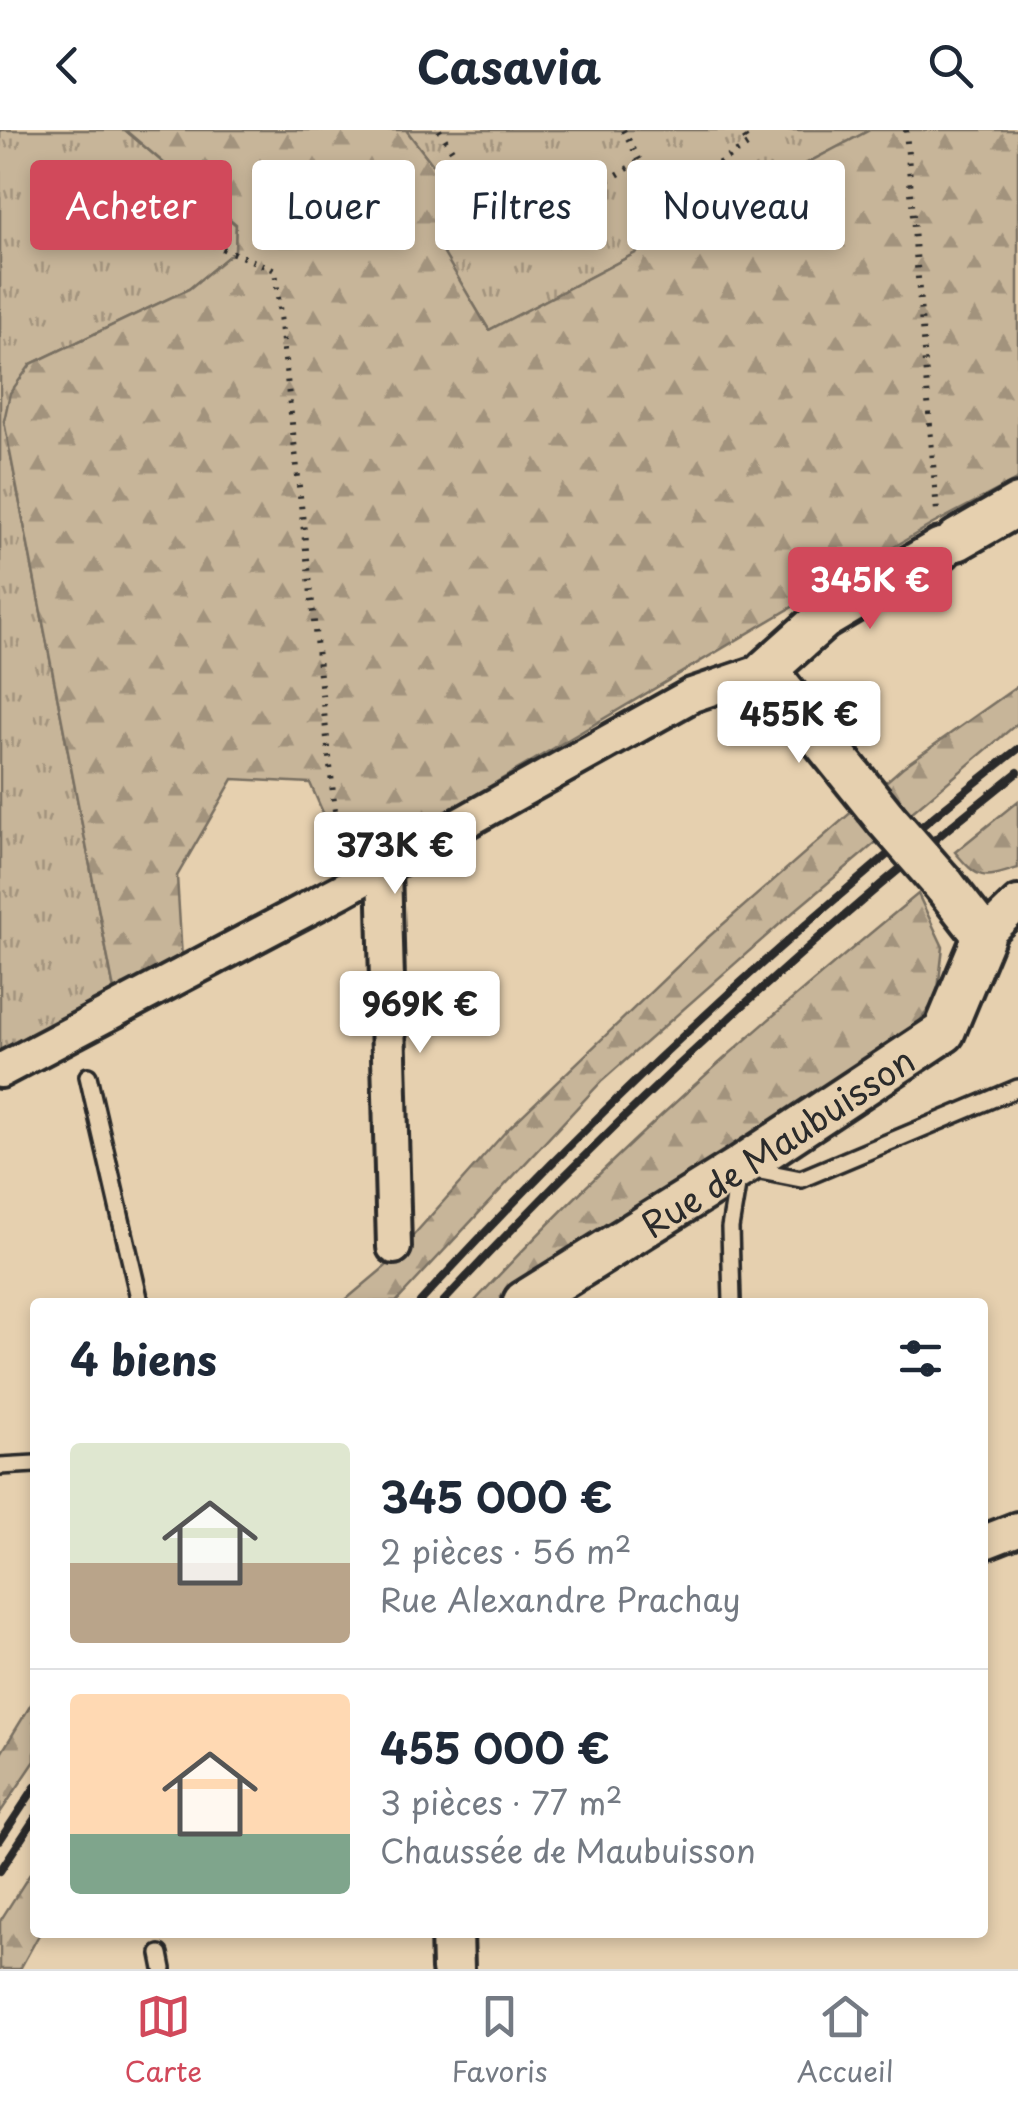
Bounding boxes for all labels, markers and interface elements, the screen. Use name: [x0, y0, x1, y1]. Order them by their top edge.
text: Casavia: [417, 31, 601, 99]
icon: back: [40, 38, 95, 93]
icon: search: [923, 38, 978, 93]
chip: Acheter: [30, 160, 232, 250]
chip: Louer: [252, 160, 415, 250]
chip: Filtres: [435, 160, 607, 250]
chip: Nouveau: [627, 160, 845, 250]
pin: 345K €: [789, 547, 951, 632]
text: 345K €: [810, 555, 930, 603]
pin: 455K €: [718, 681, 880, 766]
text: 455K €: [739, 689, 859, 737]
pin: 373K €: [314, 812, 476, 897]
text: 373K €: [336, 820, 454, 868]
pin: 969K €: [339, 971, 501, 1056]
text: 969K €: [362, 979, 478, 1027]
street label: Rue de Maubuisson: [630, 1033, 924, 1249]
text: 4 biens: [70, 1327, 217, 1390]
icon: filters: [893, 1331, 948, 1386]
text: 345 000 €: [380, 1464, 613, 1527]
icon: home: [150, 1483, 270, 1603]
text: 2 pièces · 56 m²: [380, 1527, 631, 1575]
text: Rue Alexandre Prachay: [380, 1575, 740, 1623]
text: 455 000 €: [380, 1715, 610, 1778]
icon: home: [150, 1734, 270, 1854]
text: 3 pièces · 77 m²: [380, 1778, 623, 1826]
text: Chaussée de Maubuisson: [380, 1826, 756, 1874]
tab: Carte: [125, 1989, 202, 2092]
tab: Favoris: [451, 1989, 548, 2092]
tab: Accueil: [797, 1989, 893, 2092]

